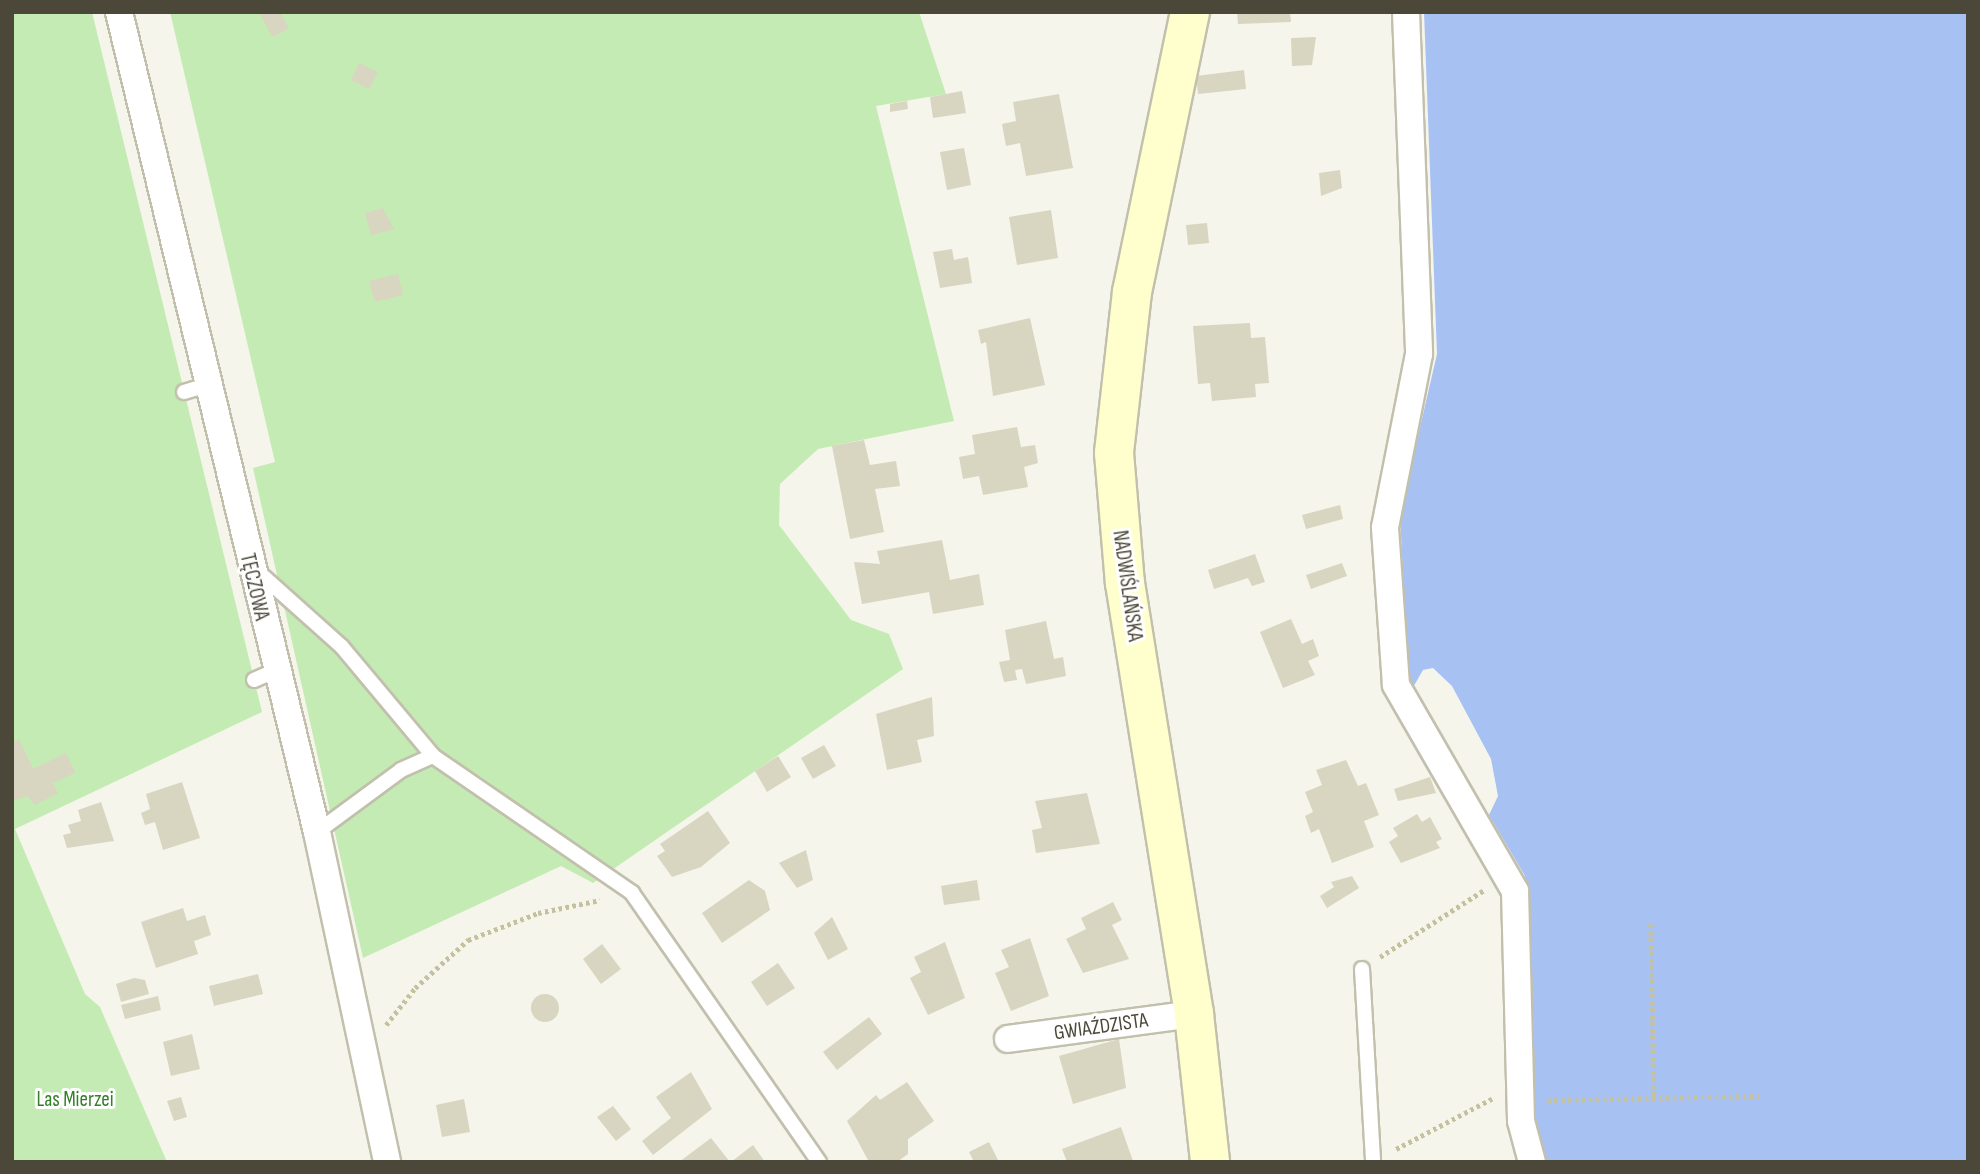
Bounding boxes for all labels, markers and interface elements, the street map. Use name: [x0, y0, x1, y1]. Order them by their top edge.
street label: NADWIŚLAŃSKA: [1107, 529, 1147, 643]
street label: TĘCZOWA: [234, 551, 274, 623]
street label: GWIAŹDZISTA: [1052, 1008, 1150, 1046]
park label: Las Mierzei: [36, 1087, 114, 1113]

